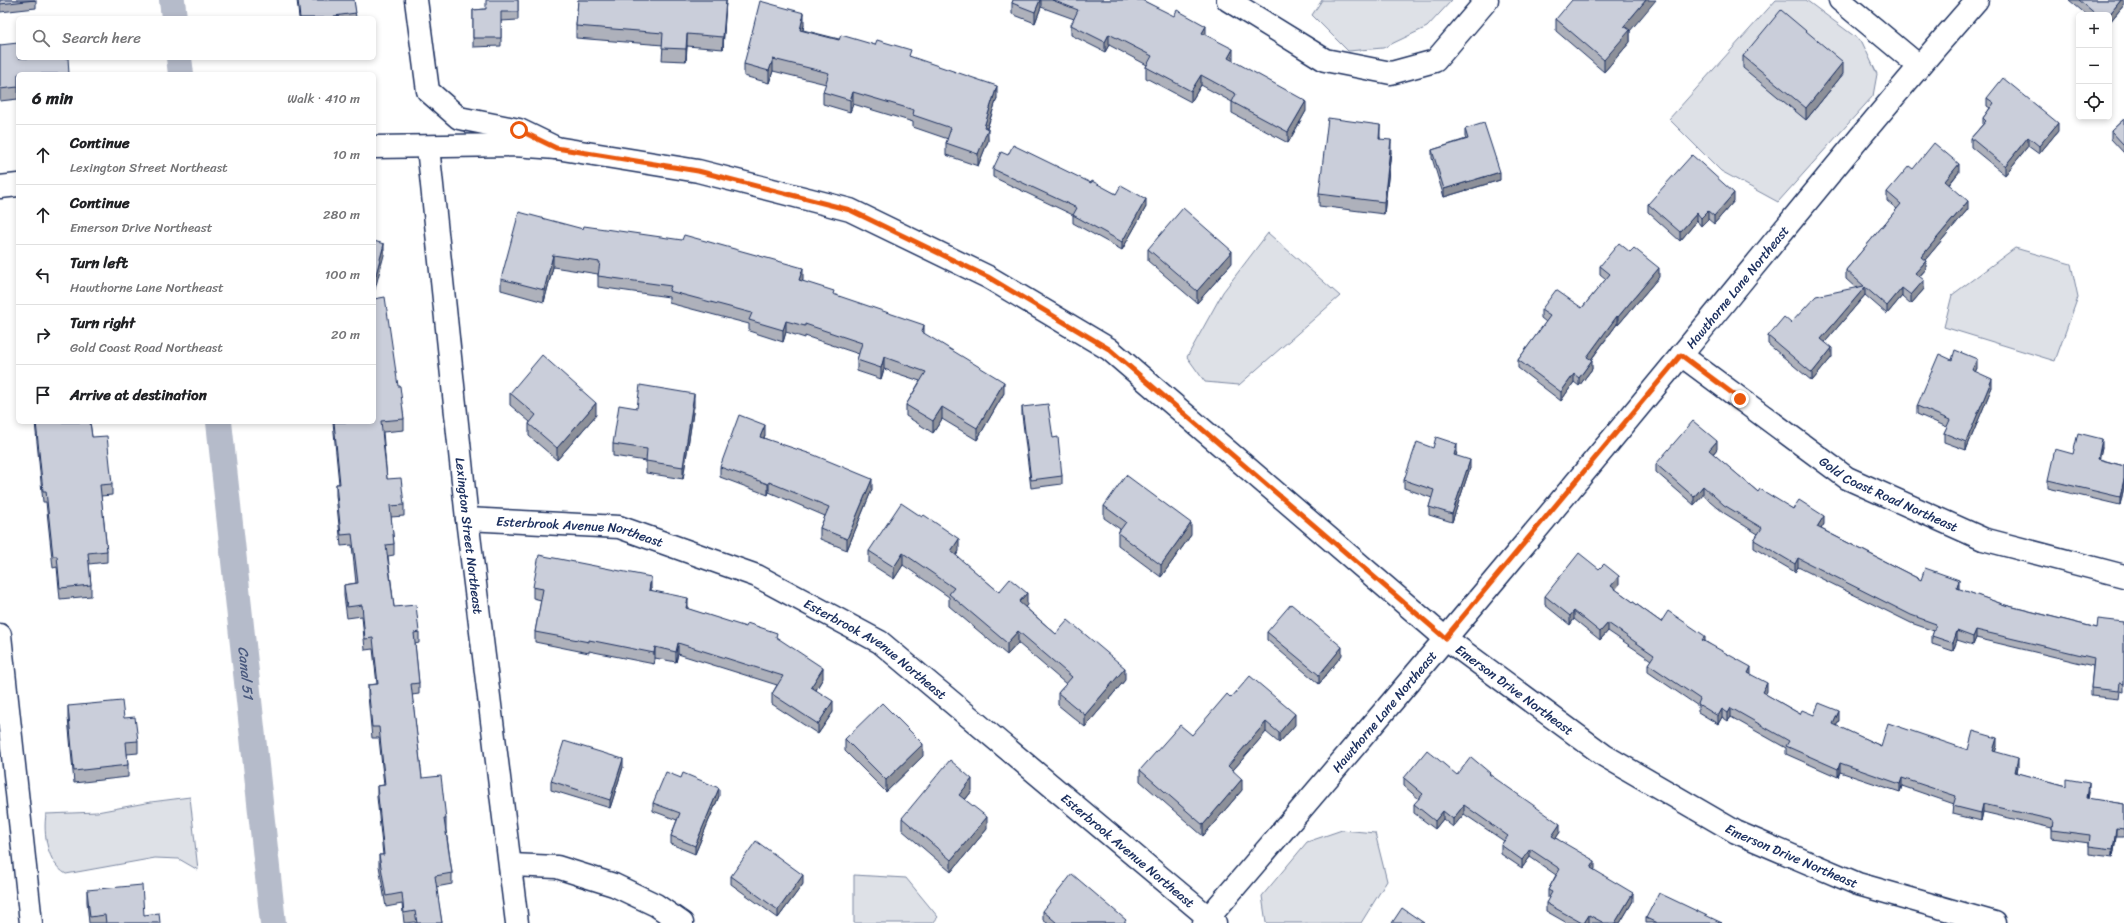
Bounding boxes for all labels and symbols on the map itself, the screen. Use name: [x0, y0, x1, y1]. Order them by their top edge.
route start: [510, 121, 528, 139]
street label: Hawthorne Lane Northeast: [1679, 220, 1795, 354]
route end: [1731, 390, 1749, 408]
street label: Gold Coast Road Northeast: [1814, 450, 1962, 538]
street label: Lexington Street Northeast: [449, 456, 490, 616]
street label: Esterbrook Avenue Northeast: [496, 509, 667, 553]
street label: Esterbrook Avenue Northeast: [800, 592, 952, 705]
street label: Emerson Drive Northeast: [1451, 638, 1579, 741]
water label: Canal 51: [231, 645, 261, 702]
street label: Hawthorne Lane Northeast: [1326, 645, 1443, 778]
street label: Esterbrook Avenue Northeast: [1056, 787, 1201, 914]
street label: Emerson Drive Northeast: [1721, 817, 1862, 894]

